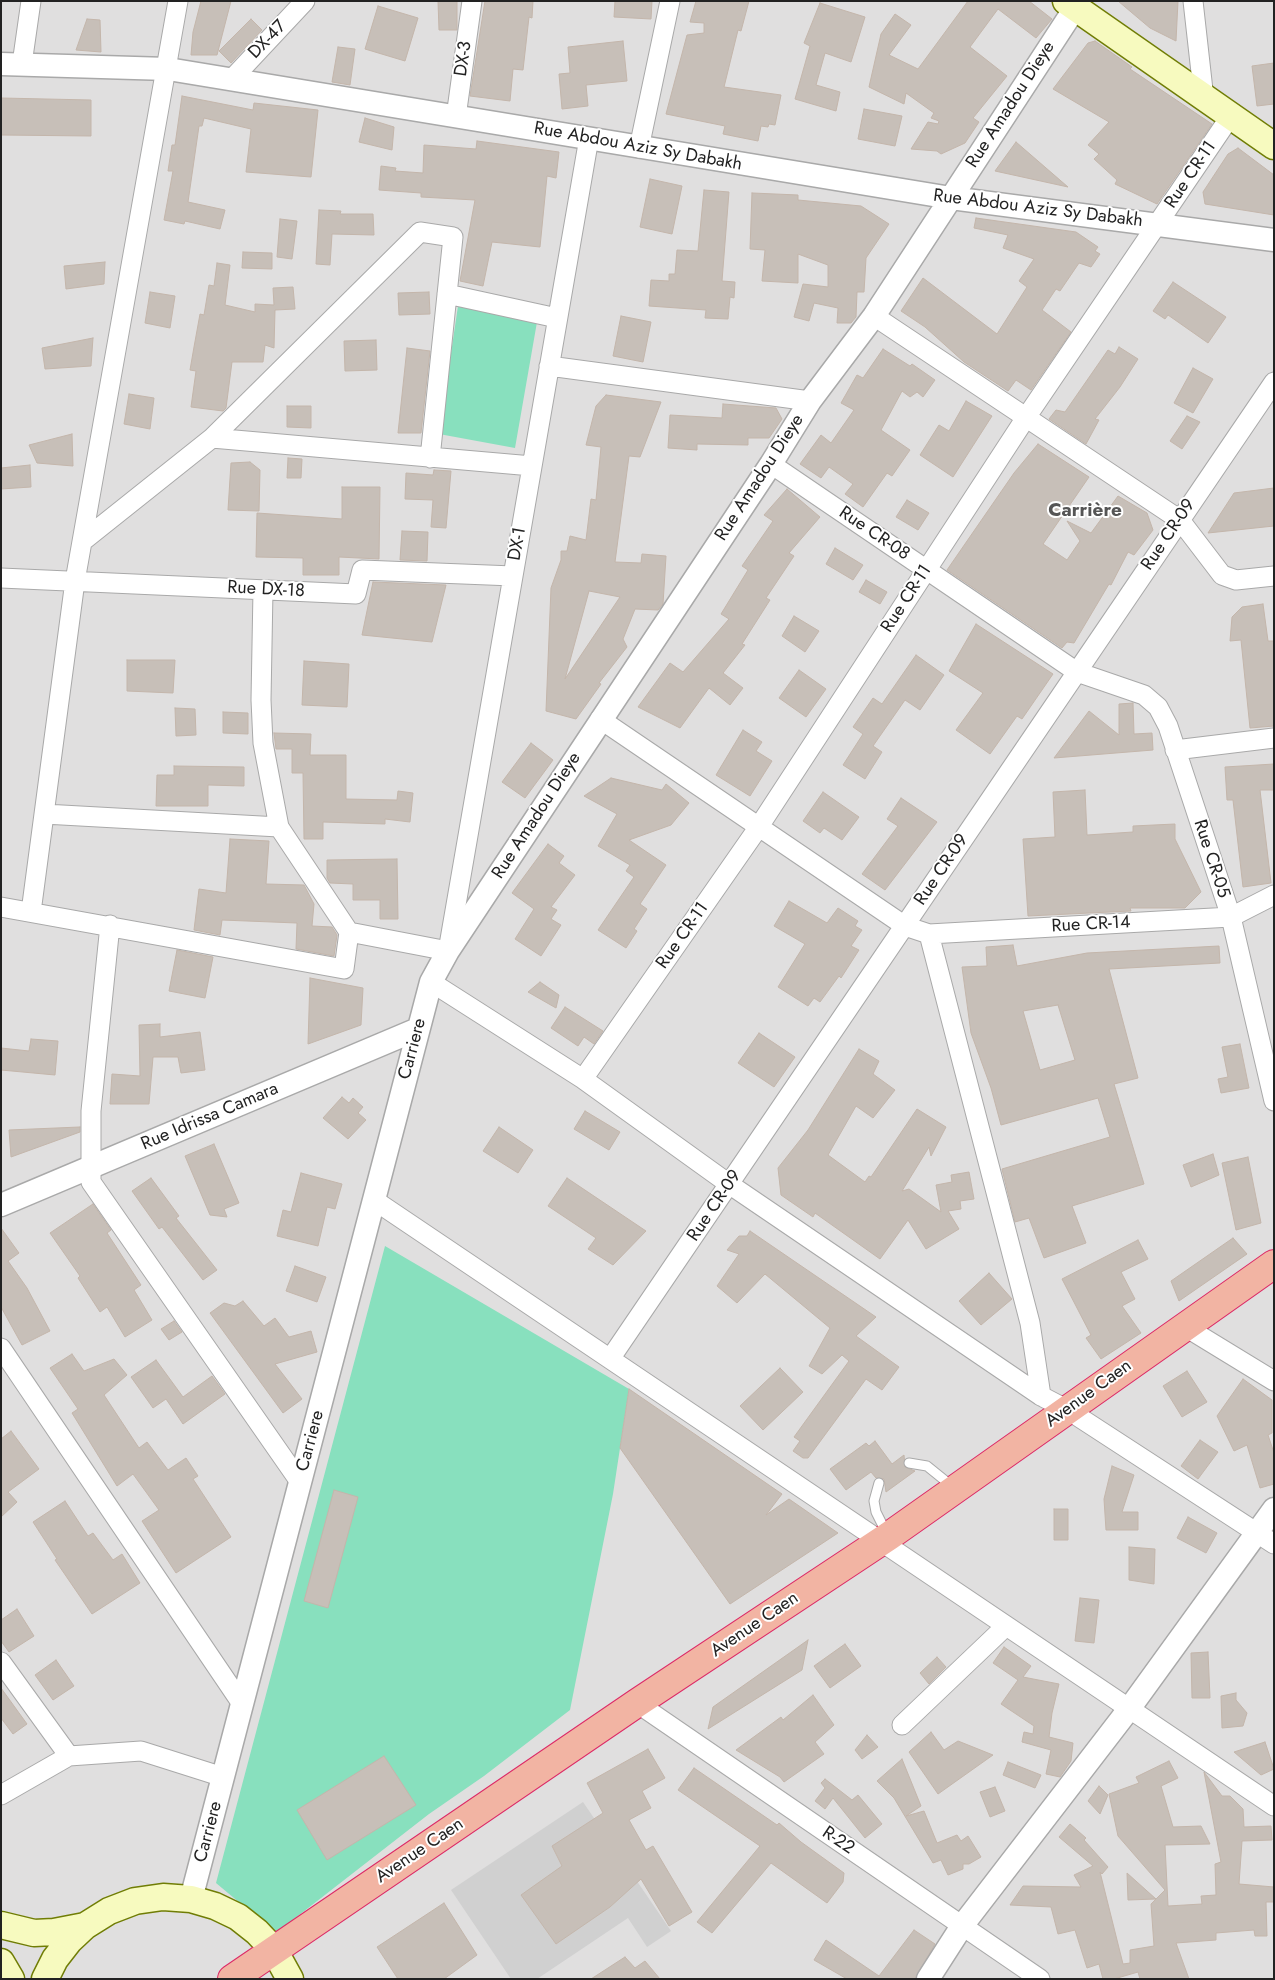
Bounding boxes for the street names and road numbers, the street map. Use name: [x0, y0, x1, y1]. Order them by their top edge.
street label: DX-47: [244, 16, 292, 64]
street label: Rue Amadou Dieye: [962, 38, 1060, 172]
street label: DX-3: [451, 40, 477, 78]
street label: Rue Abdou Aziz Sy Dabakh: [532, 118, 744, 176]
street label: Rue CR-11: [1161, 137, 1221, 213]
street label: Rue Abdou Aziz Sy Dabakh: [932, 185, 1144, 233]
street label: Rue Amadou Dieye: [711, 411, 809, 545]
street label: Rue CR-09: [1137, 495, 1201, 575]
street label: Rue CR-08: [834, 502, 914, 566]
street label: DX-1: [504, 526, 532, 562]
street label: Rue CR-11: [877, 561, 937, 637]
street label: Rue DX-18: [227, 577, 305, 603]
street label: Rue Amadou Dieye: [488, 749, 586, 883]
street label: Rue CR-05: [1188, 817, 1234, 901]
street label: Rue CR-09: [910, 830, 974, 910]
street label: Rue CR-11: [652, 898, 714, 974]
street label: Rue CR-14: [1051, 912, 1131, 938]
street label: Carriere: [394, 1016, 432, 1082]
street label: Rue Idrissa Camara: [138, 1078, 282, 1156]
street label: Rue CR-09: [683, 1166, 747, 1246]
street label: Avenue Caen: [1042, 1356, 1136, 1432]
street label: Carriere: [292, 1408, 330, 1474]
street label: Avenue Caen: [707, 1588, 803, 1662]
street label: Carriere: [190, 1799, 228, 1865]
street label: Avenue Caen: [372, 1814, 468, 1888]
street label: R-22: [818, 1822, 858, 1860]

